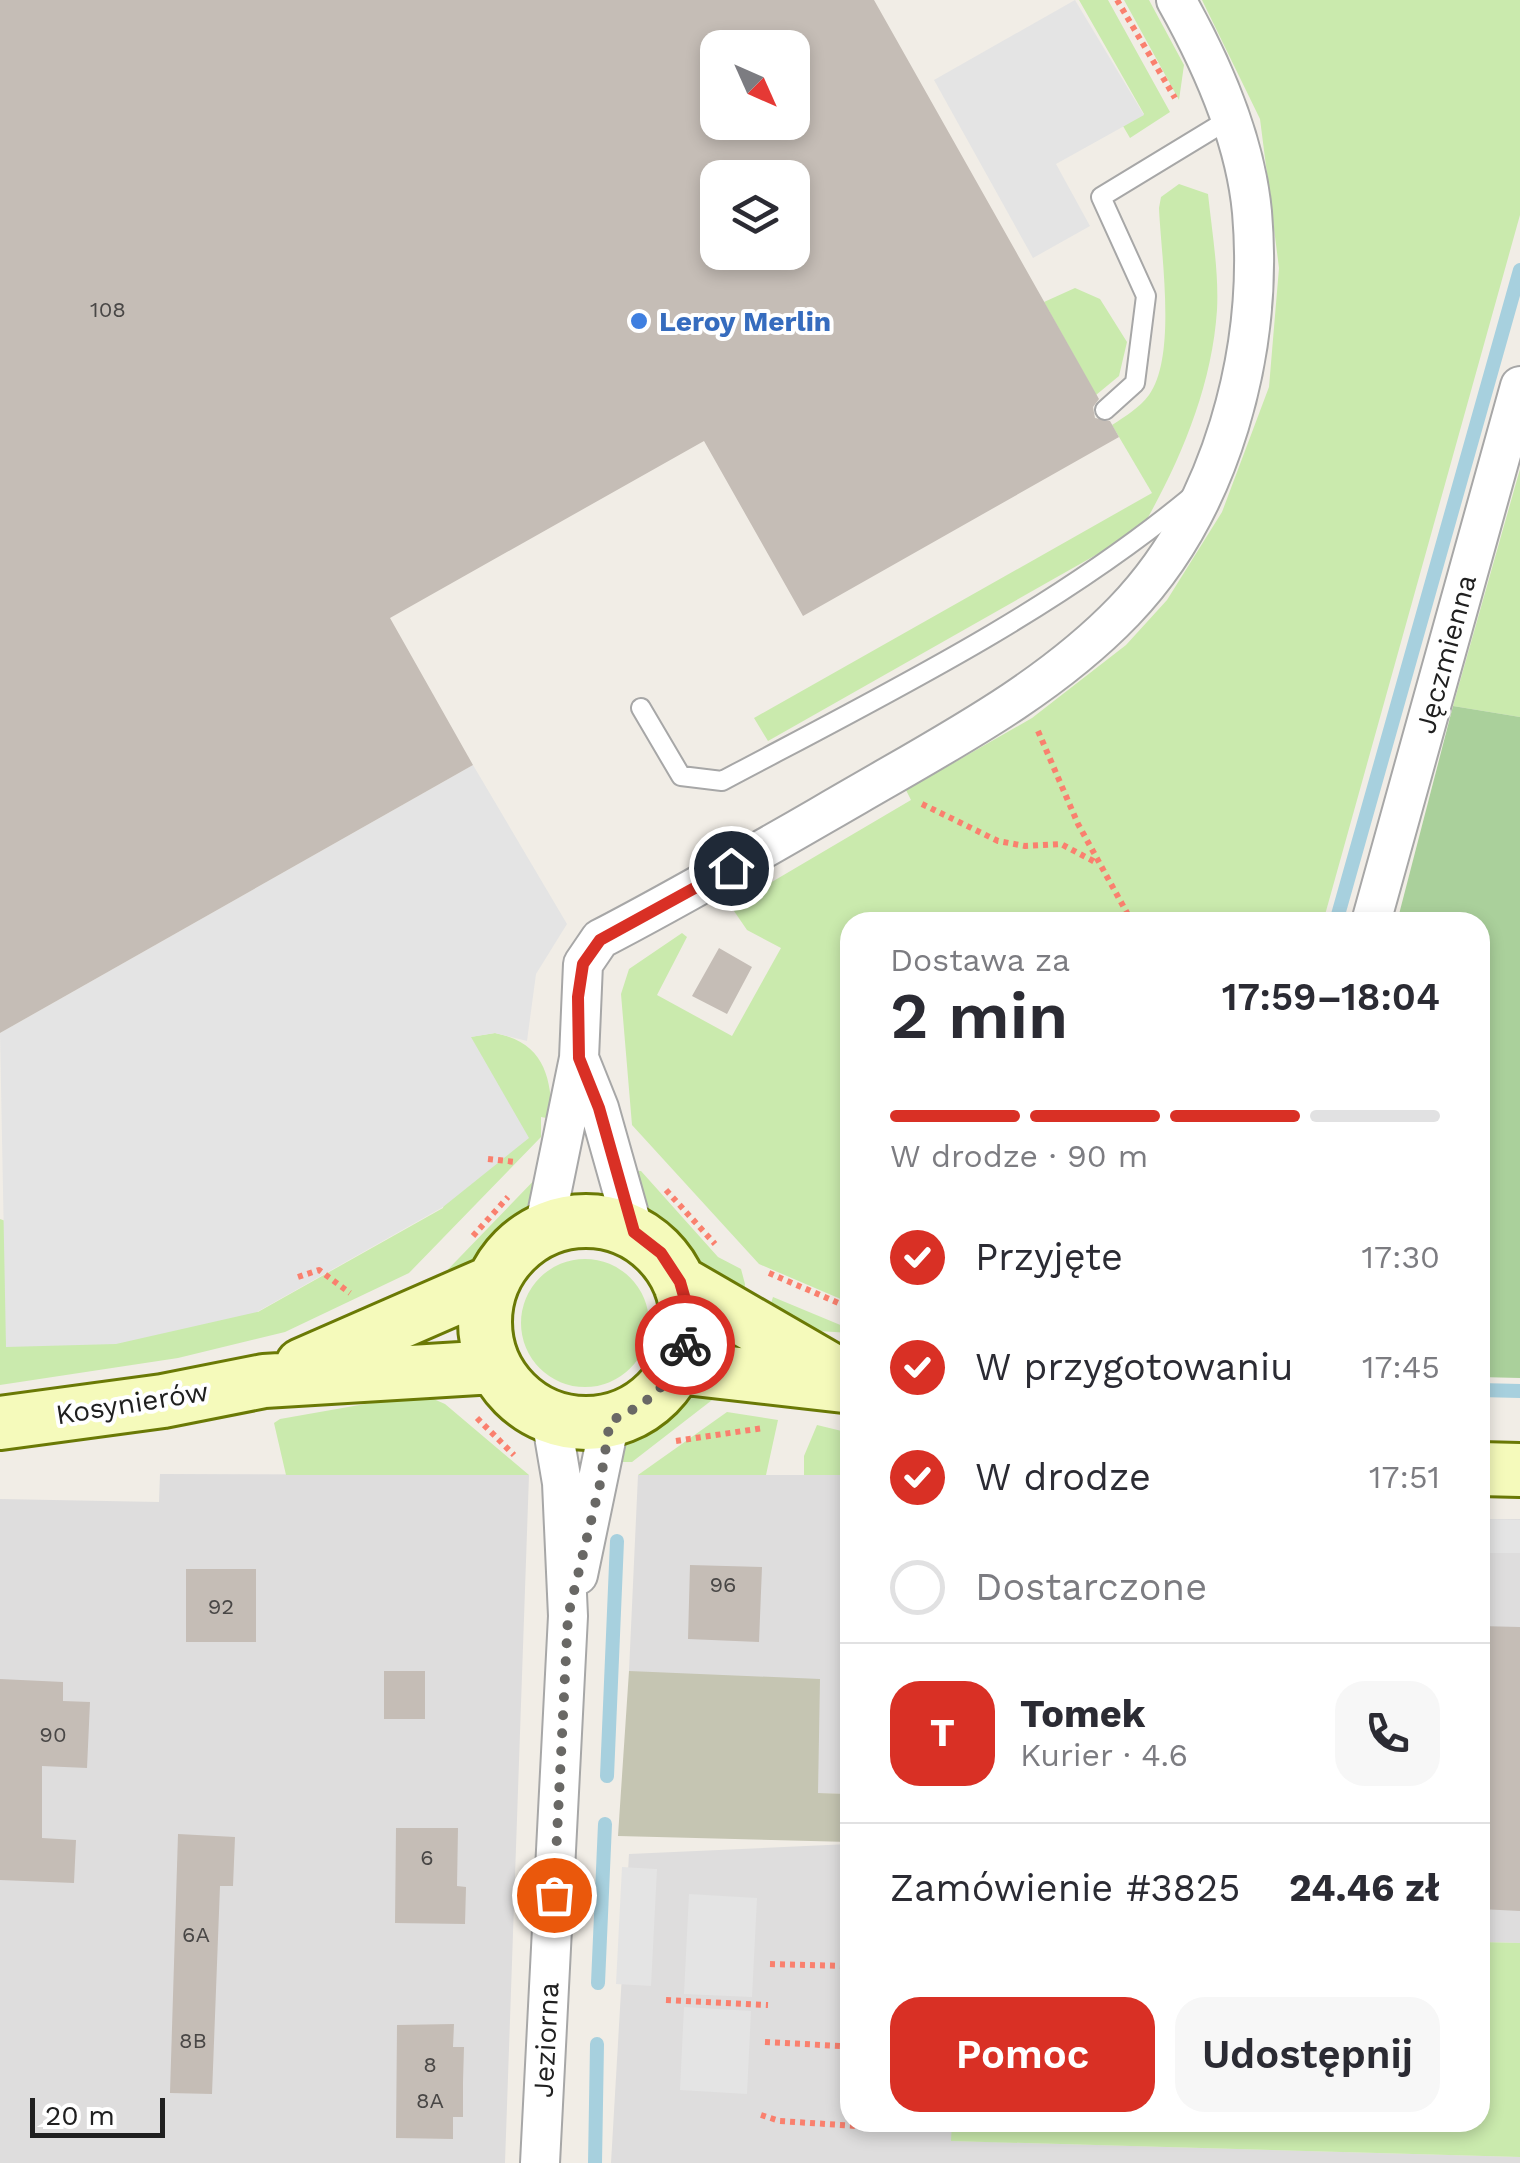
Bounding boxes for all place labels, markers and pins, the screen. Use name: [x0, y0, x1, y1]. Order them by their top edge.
place label: Leroy Merlin: [659, 305, 831, 338]
marker: Leroy Merlin: [628, 310, 650, 332]
pin: [689, 826, 774, 911]
pin: [512, 1853, 597, 1938]

